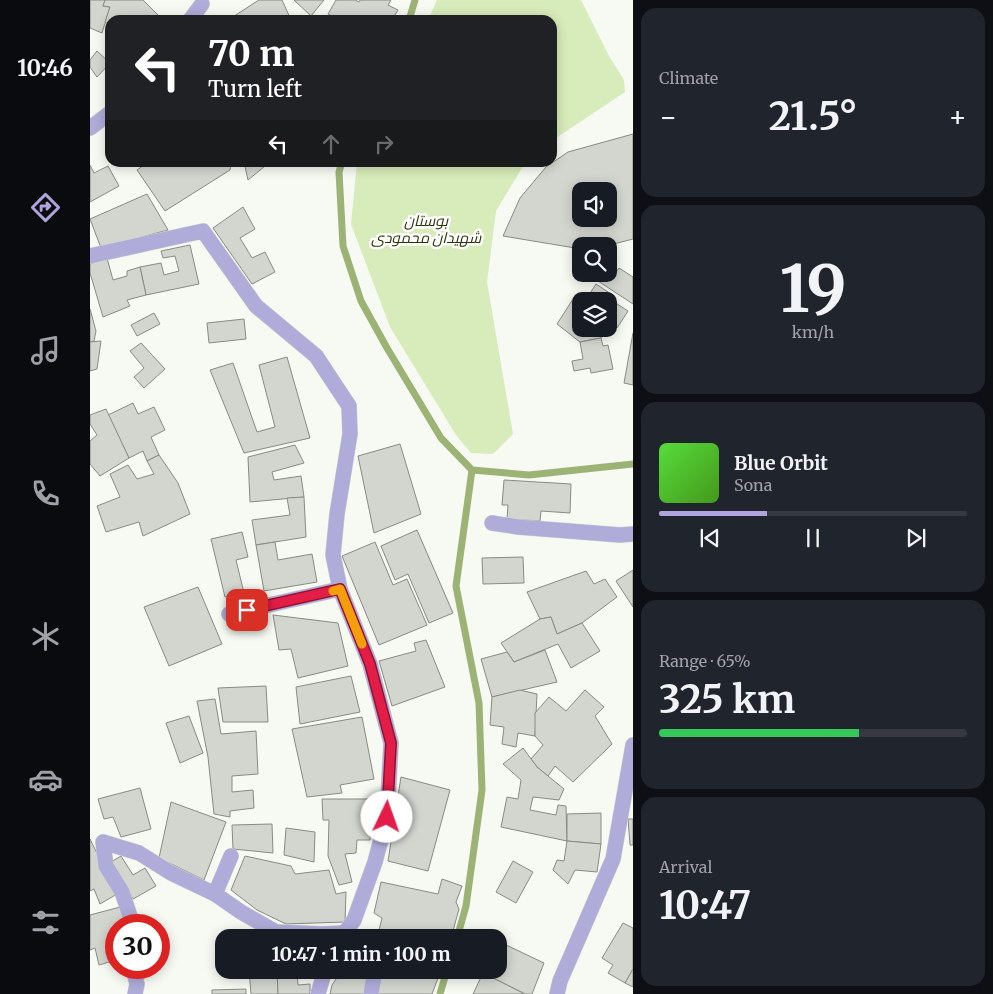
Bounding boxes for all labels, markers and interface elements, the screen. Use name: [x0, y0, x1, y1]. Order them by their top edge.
text: 70 m: [208, 32, 295, 76]
icon: left: [125, 35, 190, 100]
text: 10:46: [17, 54, 73, 82]
text: Climate: [659, 68, 718, 88]
text: Turn left: [208, 75, 302, 103]
text: 21.5°: [769, 93, 857, 140]
text: −: [659, 99, 678, 135]
text: +: [948, 99, 967, 135]
icon: left: [264, 130, 292, 158]
icon: ahead: [317, 130, 345, 158]
icon: right: [370, 130, 398, 158]
map controls: [572, 182, 617, 337]
button: sound: [572, 182, 617, 227]
icon: directions: [28, 190, 63, 225]
park label: بوستان شهیدان محمودی: [371, 211, 482, 247]
button: search: [572, 237, 617, 282]
text: 19: [779, 248, 847, 330]
button: layers: [572, 292, 617, 337]
text: km/h: [792, 322, 834, 342]
icon: music: [28, 333, 63, 368]
text: Blue Orbit: [734, 451, 828, 475]
text: Sona: [734, 475, 772, 495]
icon: phone: [28, 476, 63, 511]
icon: previous: [696, 524, 724, 552]
icon: pause: [799, 524, 827, 552]
icon: next: [902, 524, 930, 552]
pin: [226, 589, 268, 631]
icon: arrive: [233, 596, 261, 624]
icon: climate: [28, 619, 63, 654]
text: Range · 65%: [659, 651, 751, 671]
text: 325 km: [659, 676, 795, 723]
icon: car: [28, 762, 63, 797]
position arrow: [360, 790, 412, 842]
text: Arrival: [659, 857, 712, 877]
text: 10:47: [659, 882, 751, 929]
icon: filters: [28, 905, 63, 940]
speed limit sign: 30: [105, 914, 170, 979]
text: 10:47 · 1 min · 100 m: [271, 942, 451, 966]

